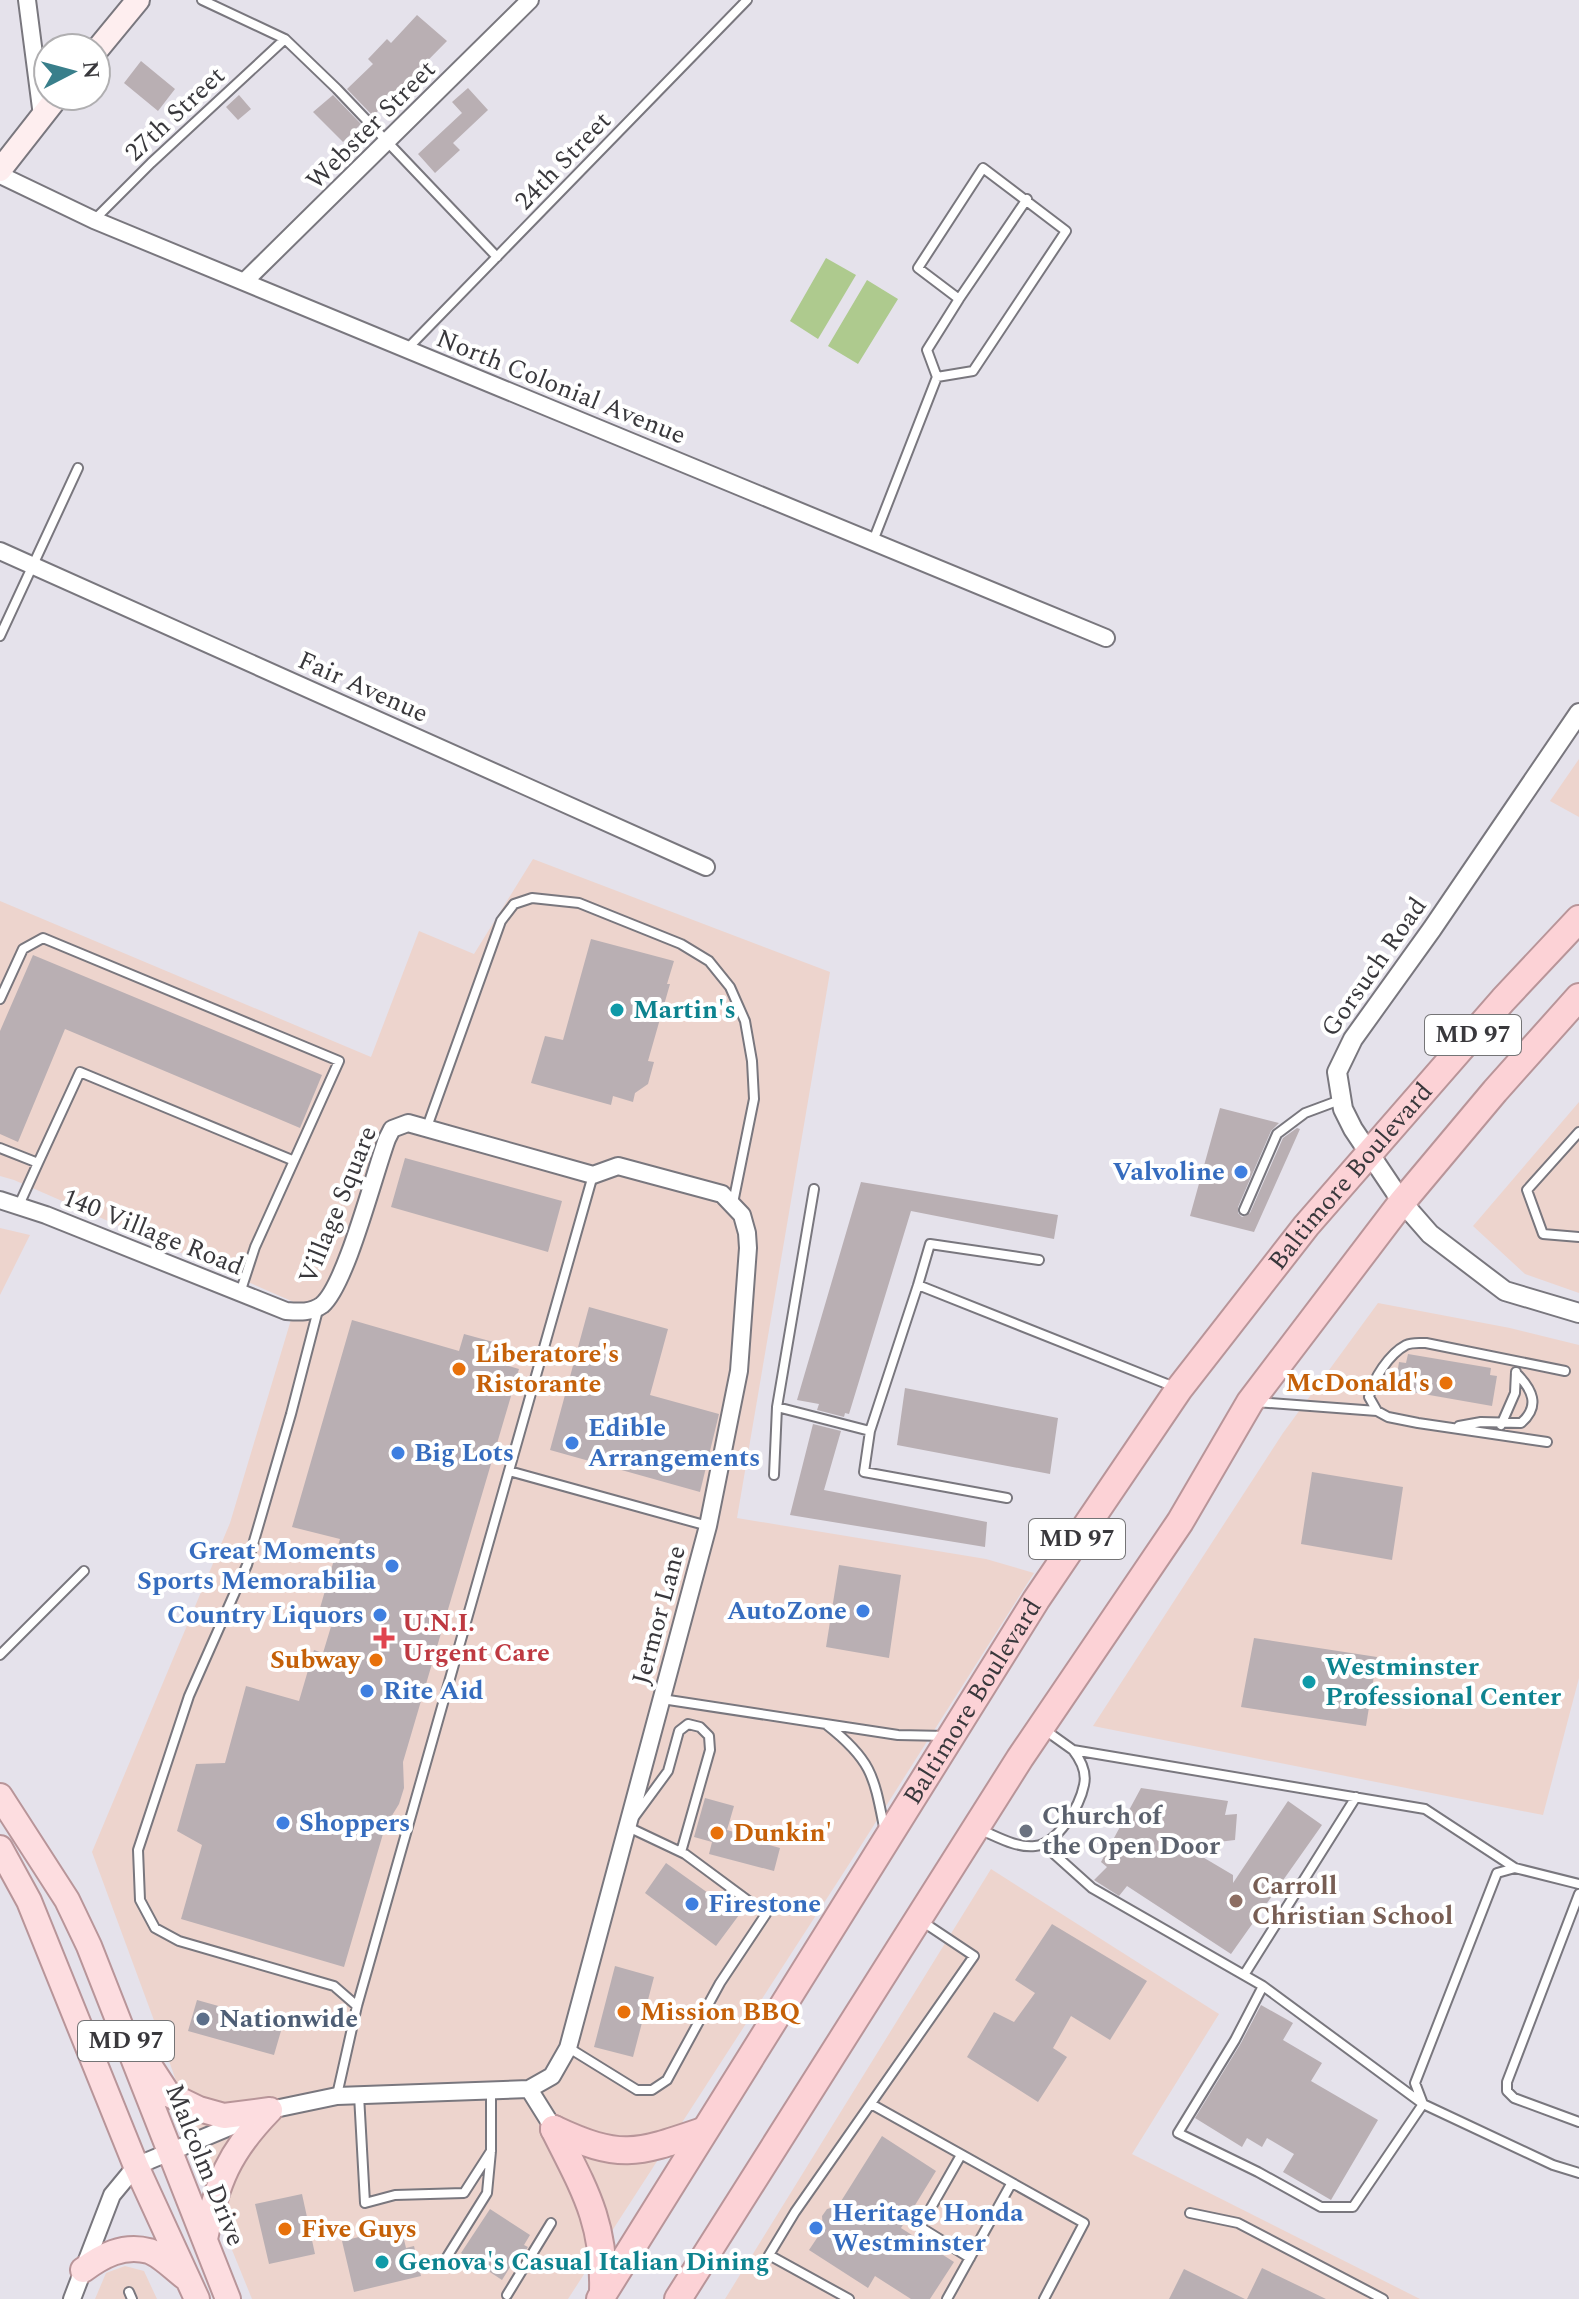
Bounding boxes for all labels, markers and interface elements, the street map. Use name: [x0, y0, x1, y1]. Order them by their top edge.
north arrow: [32, 32, 112, 112]
street label: Webster Street: [297, 51, 445, 199]
street label: 27th Street: [116, 57, 234, 171]
text: N: [73, 59, 108, 81]
street label: 24th Street: [505, 102, 621, 220]
street label: North Colonial Avenue: [430, 319, 692, 455]
street label: Fair Avenue: [291, 640, 435, 734]
street label: Gorsuch Road: [1311, 889, 1437, 1045]
place label: Martin's: [633, 990, 736, 1030]
marker: Martin's: [608, 1001, 626, 1019]
road number: MD 97: [1425, 1015, 1521, 1055]
street label: Baltimore Boulevard: [1258, 1073, 1443, 1279]
street label: Village Square: [288, 1120, 388, 1290]
place label: Valvoline: [1112, 1152, 1225, 1192]
marker: Valvoline: [1232, 1163, 1250, 1181]
street label: 140 Village Road: [56, 1177, 250, 1287]
place label: Liberatore's Ristorante: [475, 1334, 619, 1404]
marker: Liberatore's Ristorante: [450, 1360, 468, 1378]
place label: McDonald's: [1285, 1363, 1430, 1403]
marker: McDonald's: [1437, 1374, 1455, 1392]
place label: Edible Arrangements: [588, 1408, 760, 1478]
place label: Big Lots: [414, 1433, 514, 1473]
marker: Edible Arrangements: [563, 1434, 581, 1452]
marker: Big Lots: [389, 1444, 407, 1462]
road number: MD 97: [1029, 1519, 1125, 1559]
place label: Great Moments Sports Memorabilia: [137, 1531, 377, 1601]
street label: Jermor Lane: [621, 1541, 697, 1689]
marker: Great Moments Sports Memorabilia: [383, 1557, 401, 1575]
place label: AutoZone: [727, 1591, 847, 1631]
street label: Baltimore Boulevard: [893, 1591, 1052, 1813]
place label: Country Liquors: [167, 1595, 364, 1635]
marker: AutoZone: [854, 1602, 872, 1620]
place label: U.N.I. Urgent Care: [402, 1603, 550, 1673]
marker: Country Liquors: [371, 1606, 389, 1624]
marker: U.N.I. Urgent Care: [373, 1627, 395, 1649]
place label: Subway: [270, 1640, 362, 1680]
place label: Westminster Professional Center: [1325, 1647, 1562, 1717]
marker: Subway: [367, 1651, 385, 1669]
place label: Rite Aid: [383, 1671, 484, 1711]
marker: Westminster Professional Center: [1300, 1673, 1318, 1691]
marker: Rite Aid: [358, 1682, 376, 1700]
place label: Church of the Open Door: [1042, 1796, 1221, 1866]
place label: Shoppers: [299, 1803, 410, 1843]
place label: Dunkin': [733, 1813, 832, 1853]
marker: Shoppers: [274, 1814, 292, 1832]
marker: Church of the Open Door: [1017, 1822, 1035, 1840]
marker: Dunkin': [708, 1824, 726, 1842]
place label: Carroll Christian School: [1252, 1866, 1453, 1936]
place label: Firestone: [708, 1884, 821, 1924]
marker: Carroll Christian School: [1227, 1892, 1245, 1910]
marker: Firestone: [683, 1895, 701, 1913]
place label: Mission BBQ: [640, 1992, 802, 2032]
place label: Nationwide: [219, 1999, 358, 2039]
marker: Mission BBQ: [615, 2003, 633, 2021]
marker: Nationwide: [194, 2010, 212, 2028]
road number: MD 97: [78, 2021, 174, 2061]
street label: Malcolm Drive: [154, 2078, 256, 2252]
place label: Heritage Honda Westminster: [832, 2193, 1024, 2263]
place label: Five Guys: [301, 2209, 417, 2249]
marker: Heritage Honda Westminster: [807, 2219, 825, 2237]
marker: Five Guys: [276, 2220, 294, 2238]
place label: Genova's Casual Italian Dining: [398, 2242, 770, 2282]
marker: Genova's Casual Italian Dining: [373, 2253, 391, 2271]

